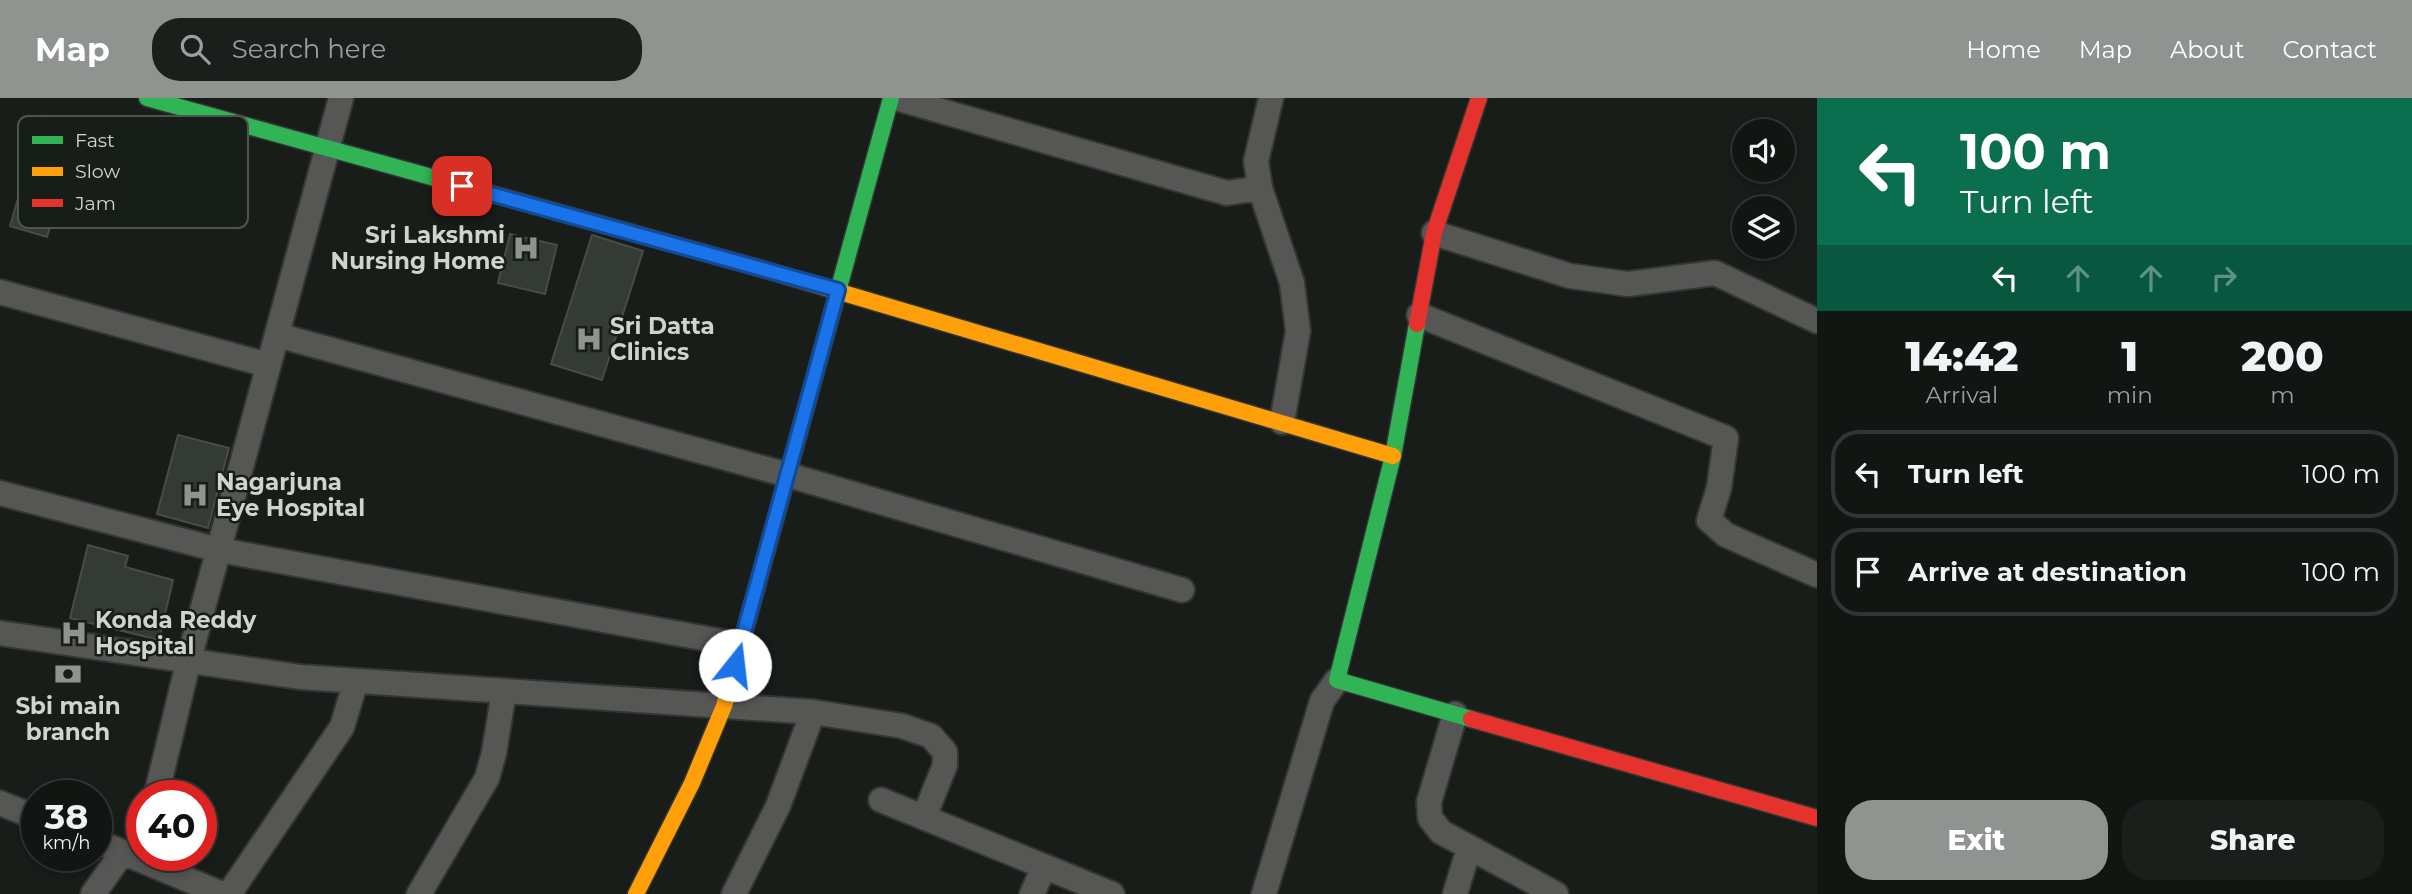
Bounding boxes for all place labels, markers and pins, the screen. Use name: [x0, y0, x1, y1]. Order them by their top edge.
pin: [432, 156, 492, 216]
place label: Sri Lakshmi Nursing Home: [331, 221, 505, 275]
hospital icon: Sri Lakshmi Nursing Home: [511, 233, 541, 263]
place label: Sri Datta Clinics: [610, 312, 715, 366]
hospital icon: Sri Datta Clinics: [574, 324, 604, 354]
place label: Nagarjuna Eye Hospital: [216, 468, 365, 522]
hospital icon: Nagarjuna Eye Hospital: [180, 480, 210, 510]
place label: Konda Reddy Hospital: [95, 606, 256, 660]
hospital icon: Konda Reddy Hospital: [59, 618, 89, 648]
bank icon: Sbi main branch: [53, 659, 83, 689]
place label: Sbi main branch: [15, 692, 121, 746]

